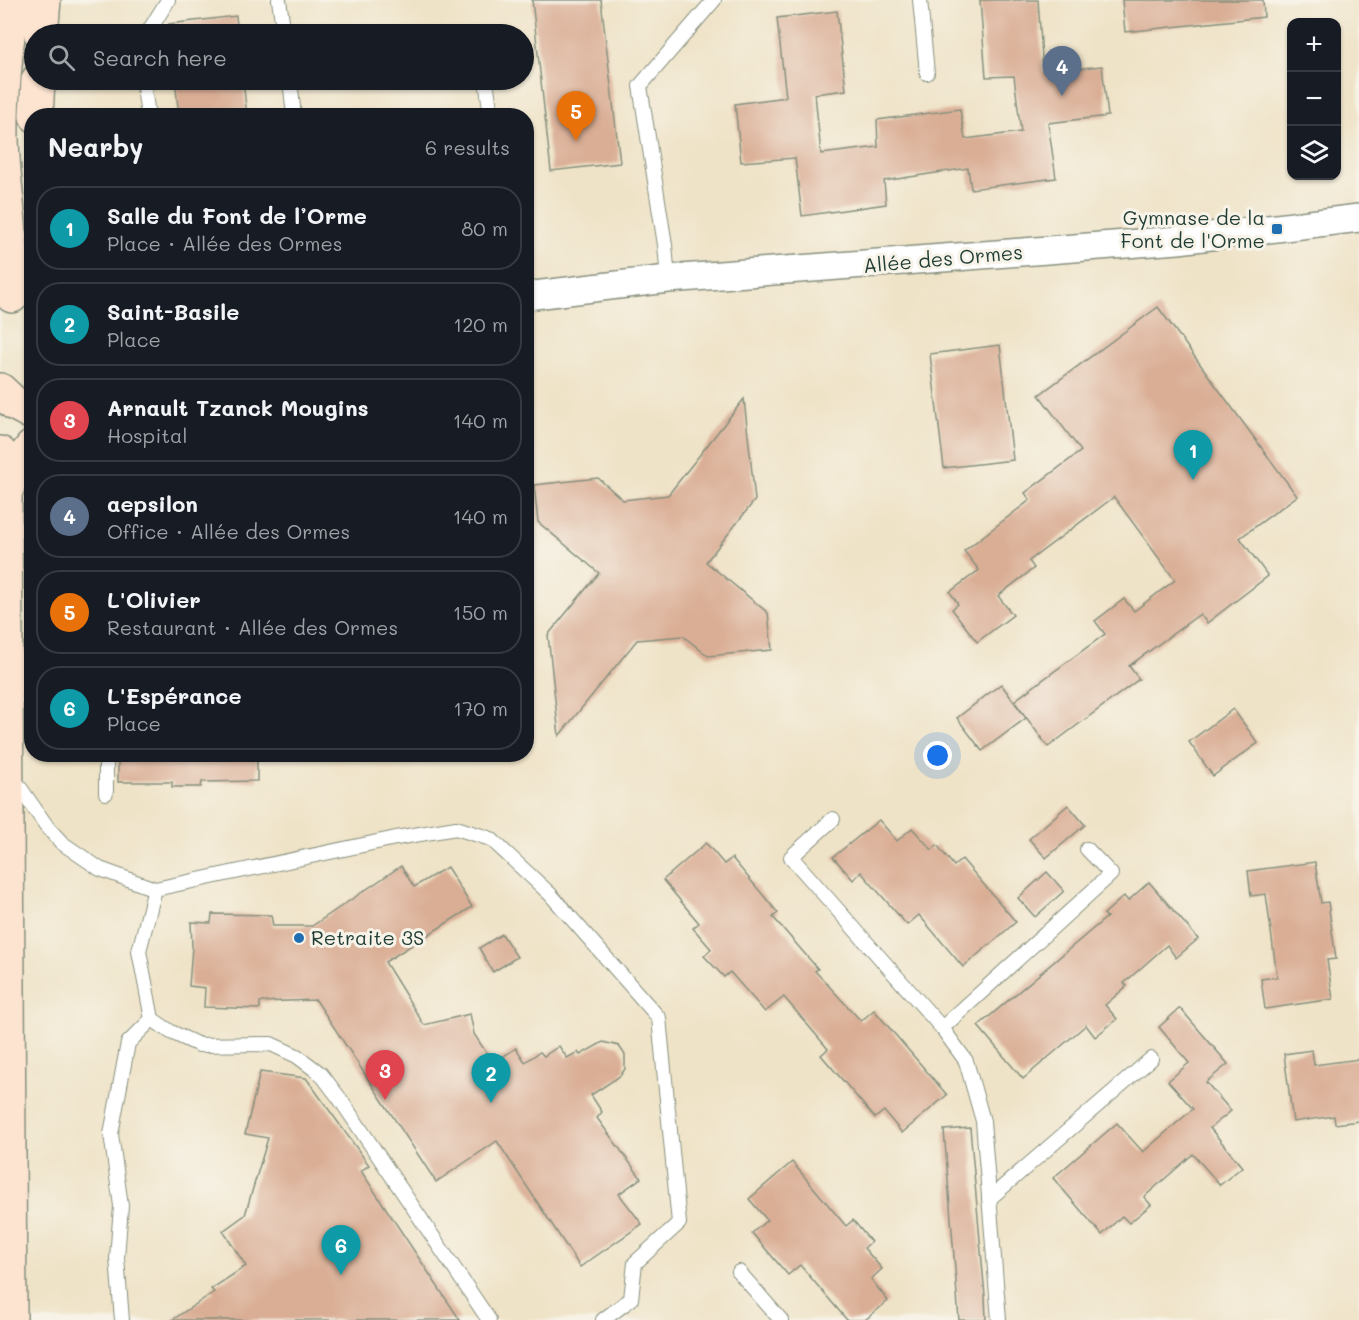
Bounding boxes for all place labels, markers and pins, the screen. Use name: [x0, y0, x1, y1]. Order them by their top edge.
pin: 4: [1042, 46, 1082, 96]
pin: 5: [556, 92, 596, 141]
place label: Gymnase de la Font de l'Orme: [1121, 204, 1265, 253]
marker: Gymnase de la Font de l'Orme: [1270, 222, 1284, 236]
pin: 1: [1174, 430, 1212, 480]
place label: Retraite 3S: [311, 924, 424, 950]
marker: Retraite 3S: [292, 931, 306, 945]
pin: 3: [366, 1050, 404, 1100]
pin: 2: [472, 1054, 510, 1103]
pin: 6: [322, 1226, 360, 1275]

